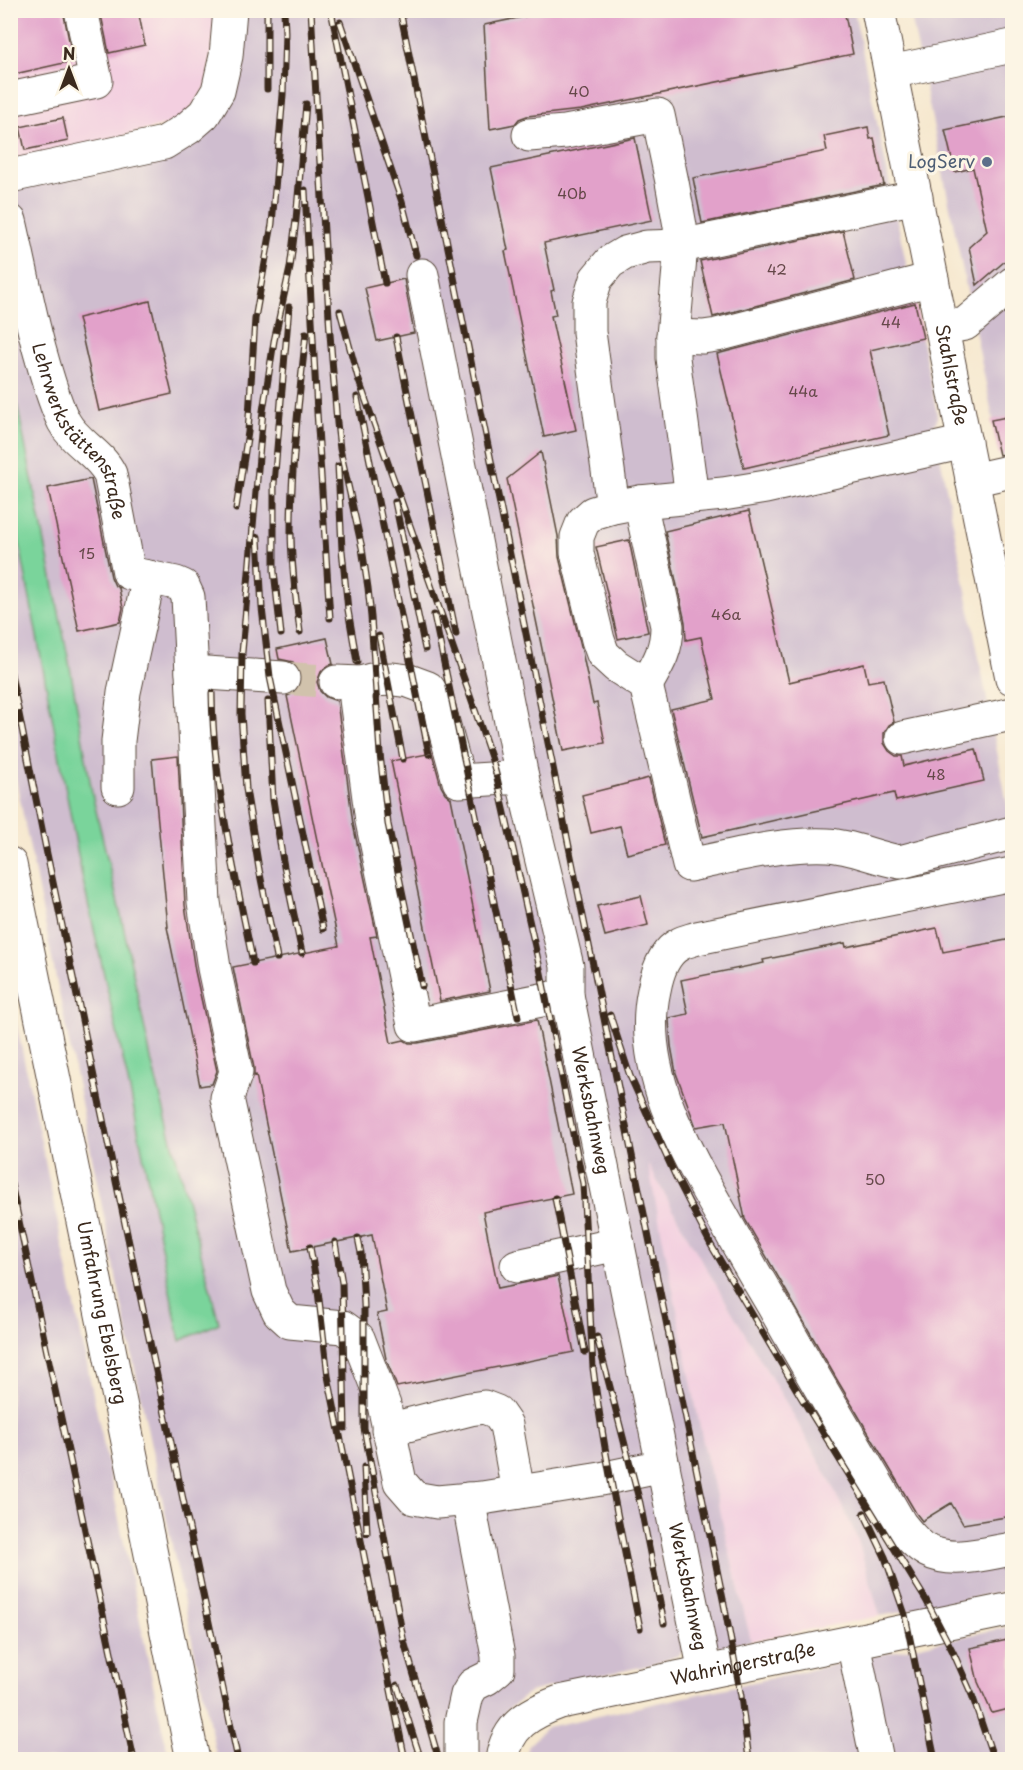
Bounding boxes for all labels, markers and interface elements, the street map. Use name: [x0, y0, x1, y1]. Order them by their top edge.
north arrow: [39, 39, 99, 99]
text: N: [63, 41, 75, 65]
house number: 40: [569, 79, 589, 102]
place label: LogServ: [908, 147, 975, 174]
marker: LogServ: [980, 155, 994, 169]
house number: 40b: [557, 181, 587, 204]
house number: 42: [767, 257, 787, 280]
house number: 44: [881, 310, 901, 333]
street label: Stahlstraße: [929, 321, 976, 428]
street label: Lehrwerkstättenstraße: [26, 339, 133, 522]
house number: 44a: [788, 379, 818, 402]
house number: 15: [79, 541, 95, 564]
house number: 46a: [711, 602, 742, 625]
house number: 48: [926, 762, 946, 785]
street label: Werksbahnweg: [566, 1044, 618, 1177]
house number: 50: [865, 1167, 885, 1190]
street label: Umfahrung Ebelsberg: [71, 1218, 135, 1407]
street label: Werksbahnweg: [663, 1520, 715, 1653]
street label: Wahringerstraße: [668, 1635, 818, 1691]

